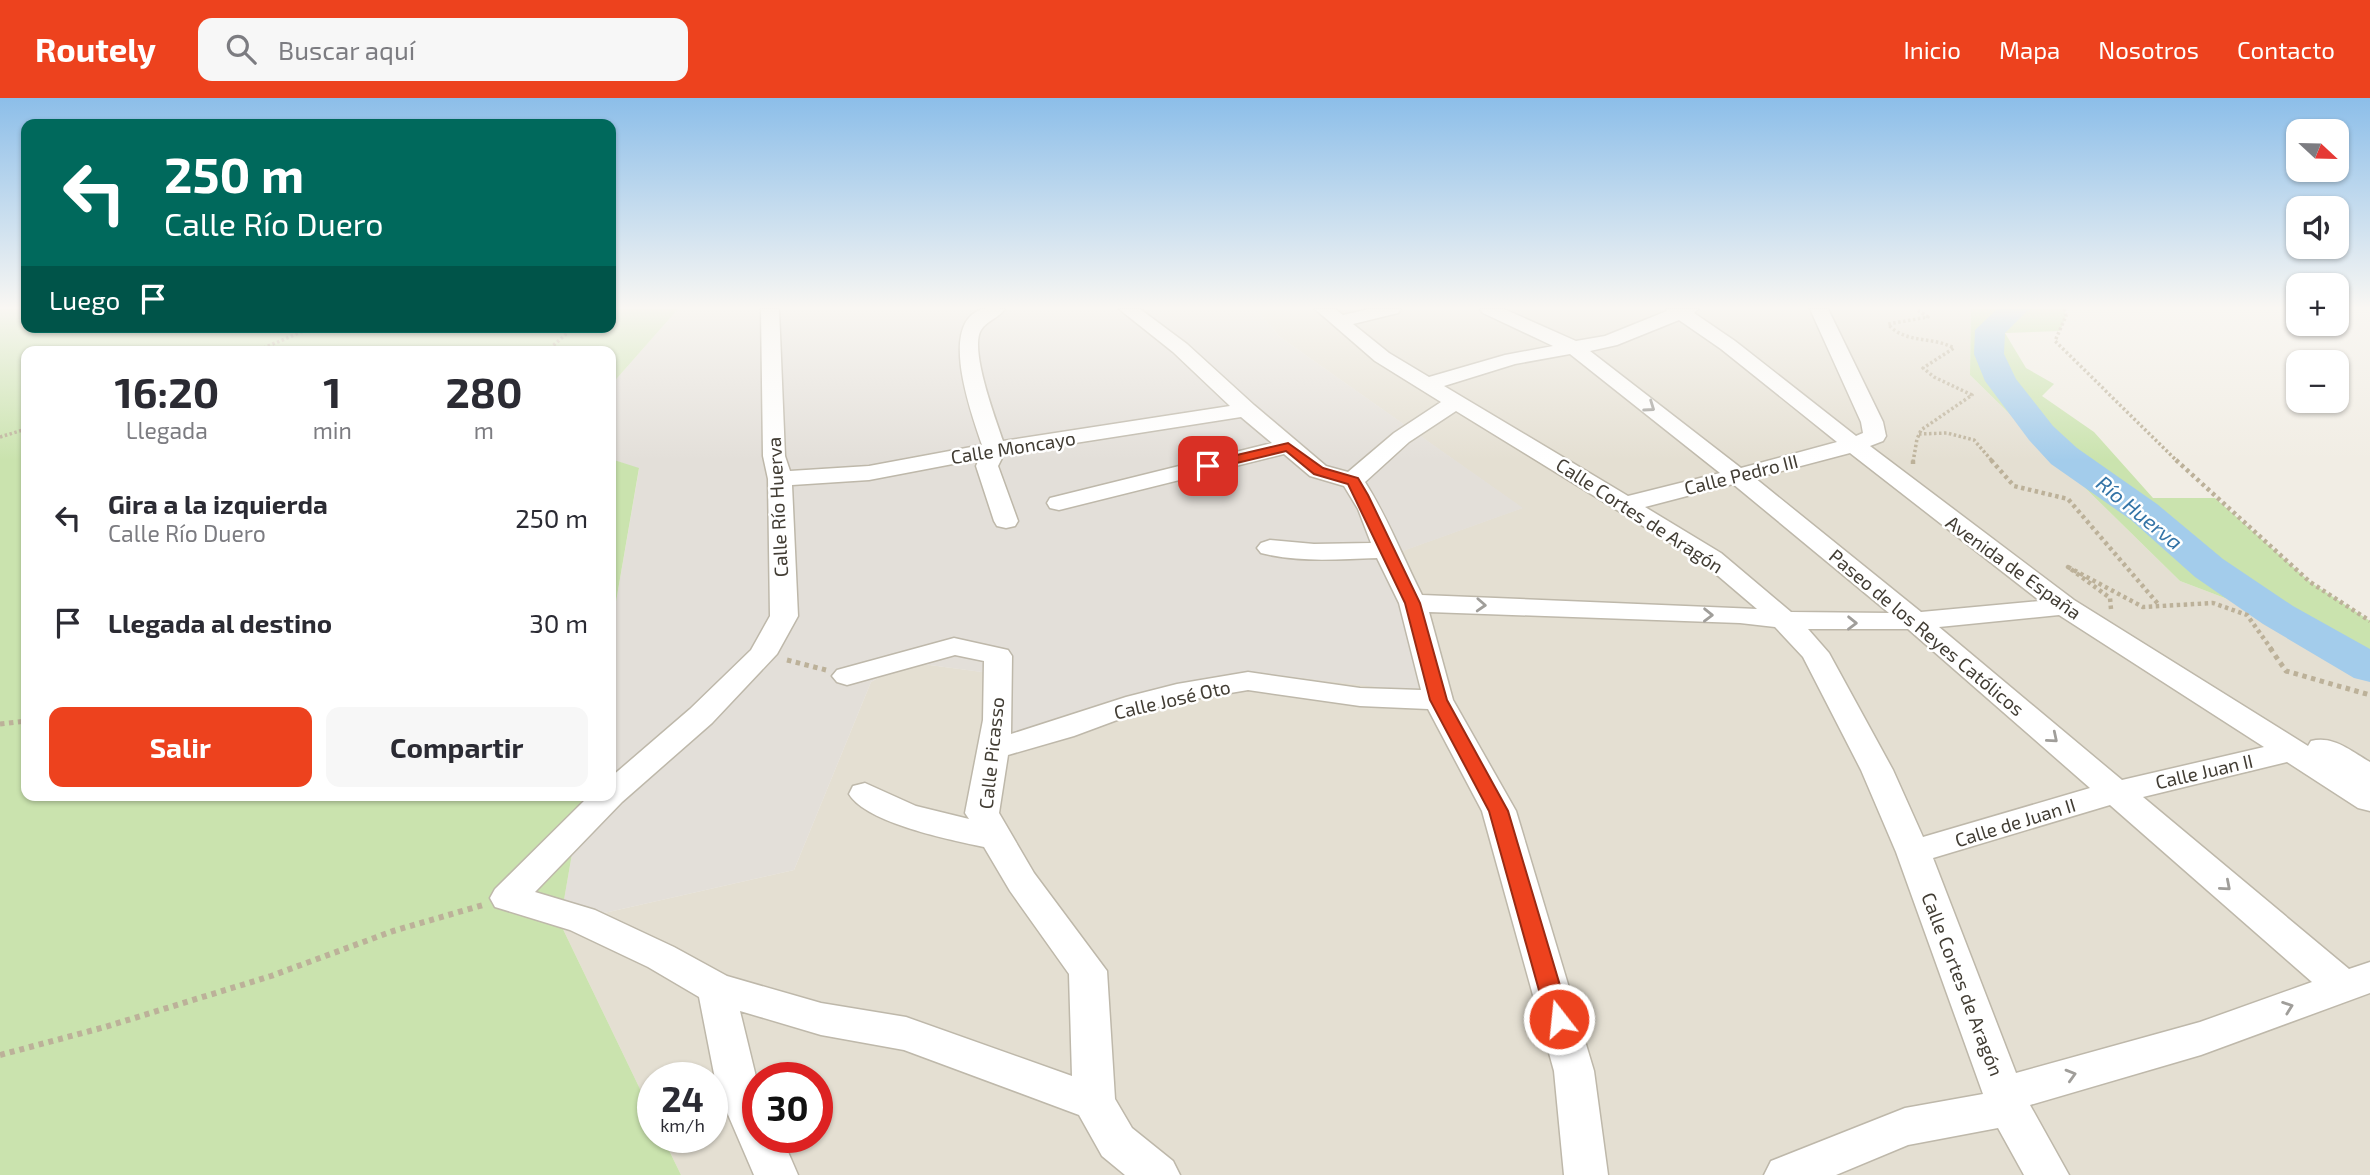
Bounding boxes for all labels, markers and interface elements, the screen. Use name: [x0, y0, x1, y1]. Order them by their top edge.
search box: [198, 18, 688, 81]
text: Routely: [35, 29, 156, 69]
icon: search: [222, 30, 260, 68]
text: Buscar aquí: [278, 34, 415, 65]
text: Inicio: [1903, 35, 1961, 64]
text: Mapa: [1999, 35, 2060, 64]
text: Nosotros: [2098, 35, 2199, 64]
text: Contacto: [2237, 35, 2335, 64]
north arrow: [2286, 119, 2348, 182]
map controls: [2286, 119, 2349, 413]
text: 250 m: [164, 144, 304, 203]
icon: left: [49, 147, 140, 238]
button: sound: [2286, 196, 2349, 259]
text: Calle Río Duero: [164, 204, 383, 242]
button: +: [2286, 273, 2349, 336]
icon: arrive: [134, 280, 172, 318]
text: Luego: [49, 284, 120, 315]
button: −: [2286, 350, 2349, 413]
text: 16:20: [115, 366, 219, 416]
text: 1: [323, 366, 341, 416]
text: 280: [445, 366, 522, 416]
one-way arrow: [1642, 399, 1655, 411]
text: Llegada: [126, 416, 208, 444]
text: min: [313, 416, 352, 444]
text: m: [474, 416, 494, 444]
street label: Calle Moncayo: [949, 426, 1077, 468]
street label: Calle Río Huerva: [762, 436, 792, 578]
pin: [1178, 436, 1238, 496]
icon: arrive: [1189, 447, 1227, 485]
street label: Calle Pedro III: [1682, 449, 1800, 499]
street label: Calle Cortes de Aragón: [1552, 452, 1728, 578]
water label: Río Huerva: [2092, 470, 2188, 554]
text: Gira a la izquierda: [108, 488, 328, 519]
icon: left: [49, 499, 87, 537]
text: 250 m: [515, 502, 588, 533]
street label: Avenida de España: [1942, 510, 2086, 624]
text: Calle Río Duero: [108, 519, 266, 547]
street label: Paseo de los Reyes Católicos: [1825, 544, 2029, 720]
one-way arrow: [1476, 597, 1487, 612]
icon: arrive: [49, 604, 87, 642]
text: Llegada al destino: [108, 607, 332, 638]
text: 30 m: [529, 607, 588, 638]
one-way arrow: [1703, 607, 1714, 622]
one-way arrow: [1847, 615, 1858, 631]
street label: Calle José Oto: [1112, 674, 1232, 724]
street label: Calle Picasso: [974, 696, 1008, 810]
button: Salir: [49, 707, 312, 787]
button: Compartir: [326, 707, 588, 787]
one-way arrow: [2045, 730, 2058, 742]
street label: Calle Juan II: [2153, 749, 2255, 793]
street label: Calle de Juan II: [1952, 793, 2078, 851]
one-way arrow: [2218, 878, 2231, 890]
street label: Calle Cortes de Aragón: [1917, 889, 2009, 1079]
position arrow: [1522, 982, 1596, 1056]
one-way arrow: [2281, 1001, 2293, 1015]
speed limit sign: 30: [742, 1062, 833, 1153]
one-way arrow: [2065, 1069, 2077, 1084]
text: 24: [661, 1077, 704, 1119]
text: km/h: [660, 1114, 705, 1136]

